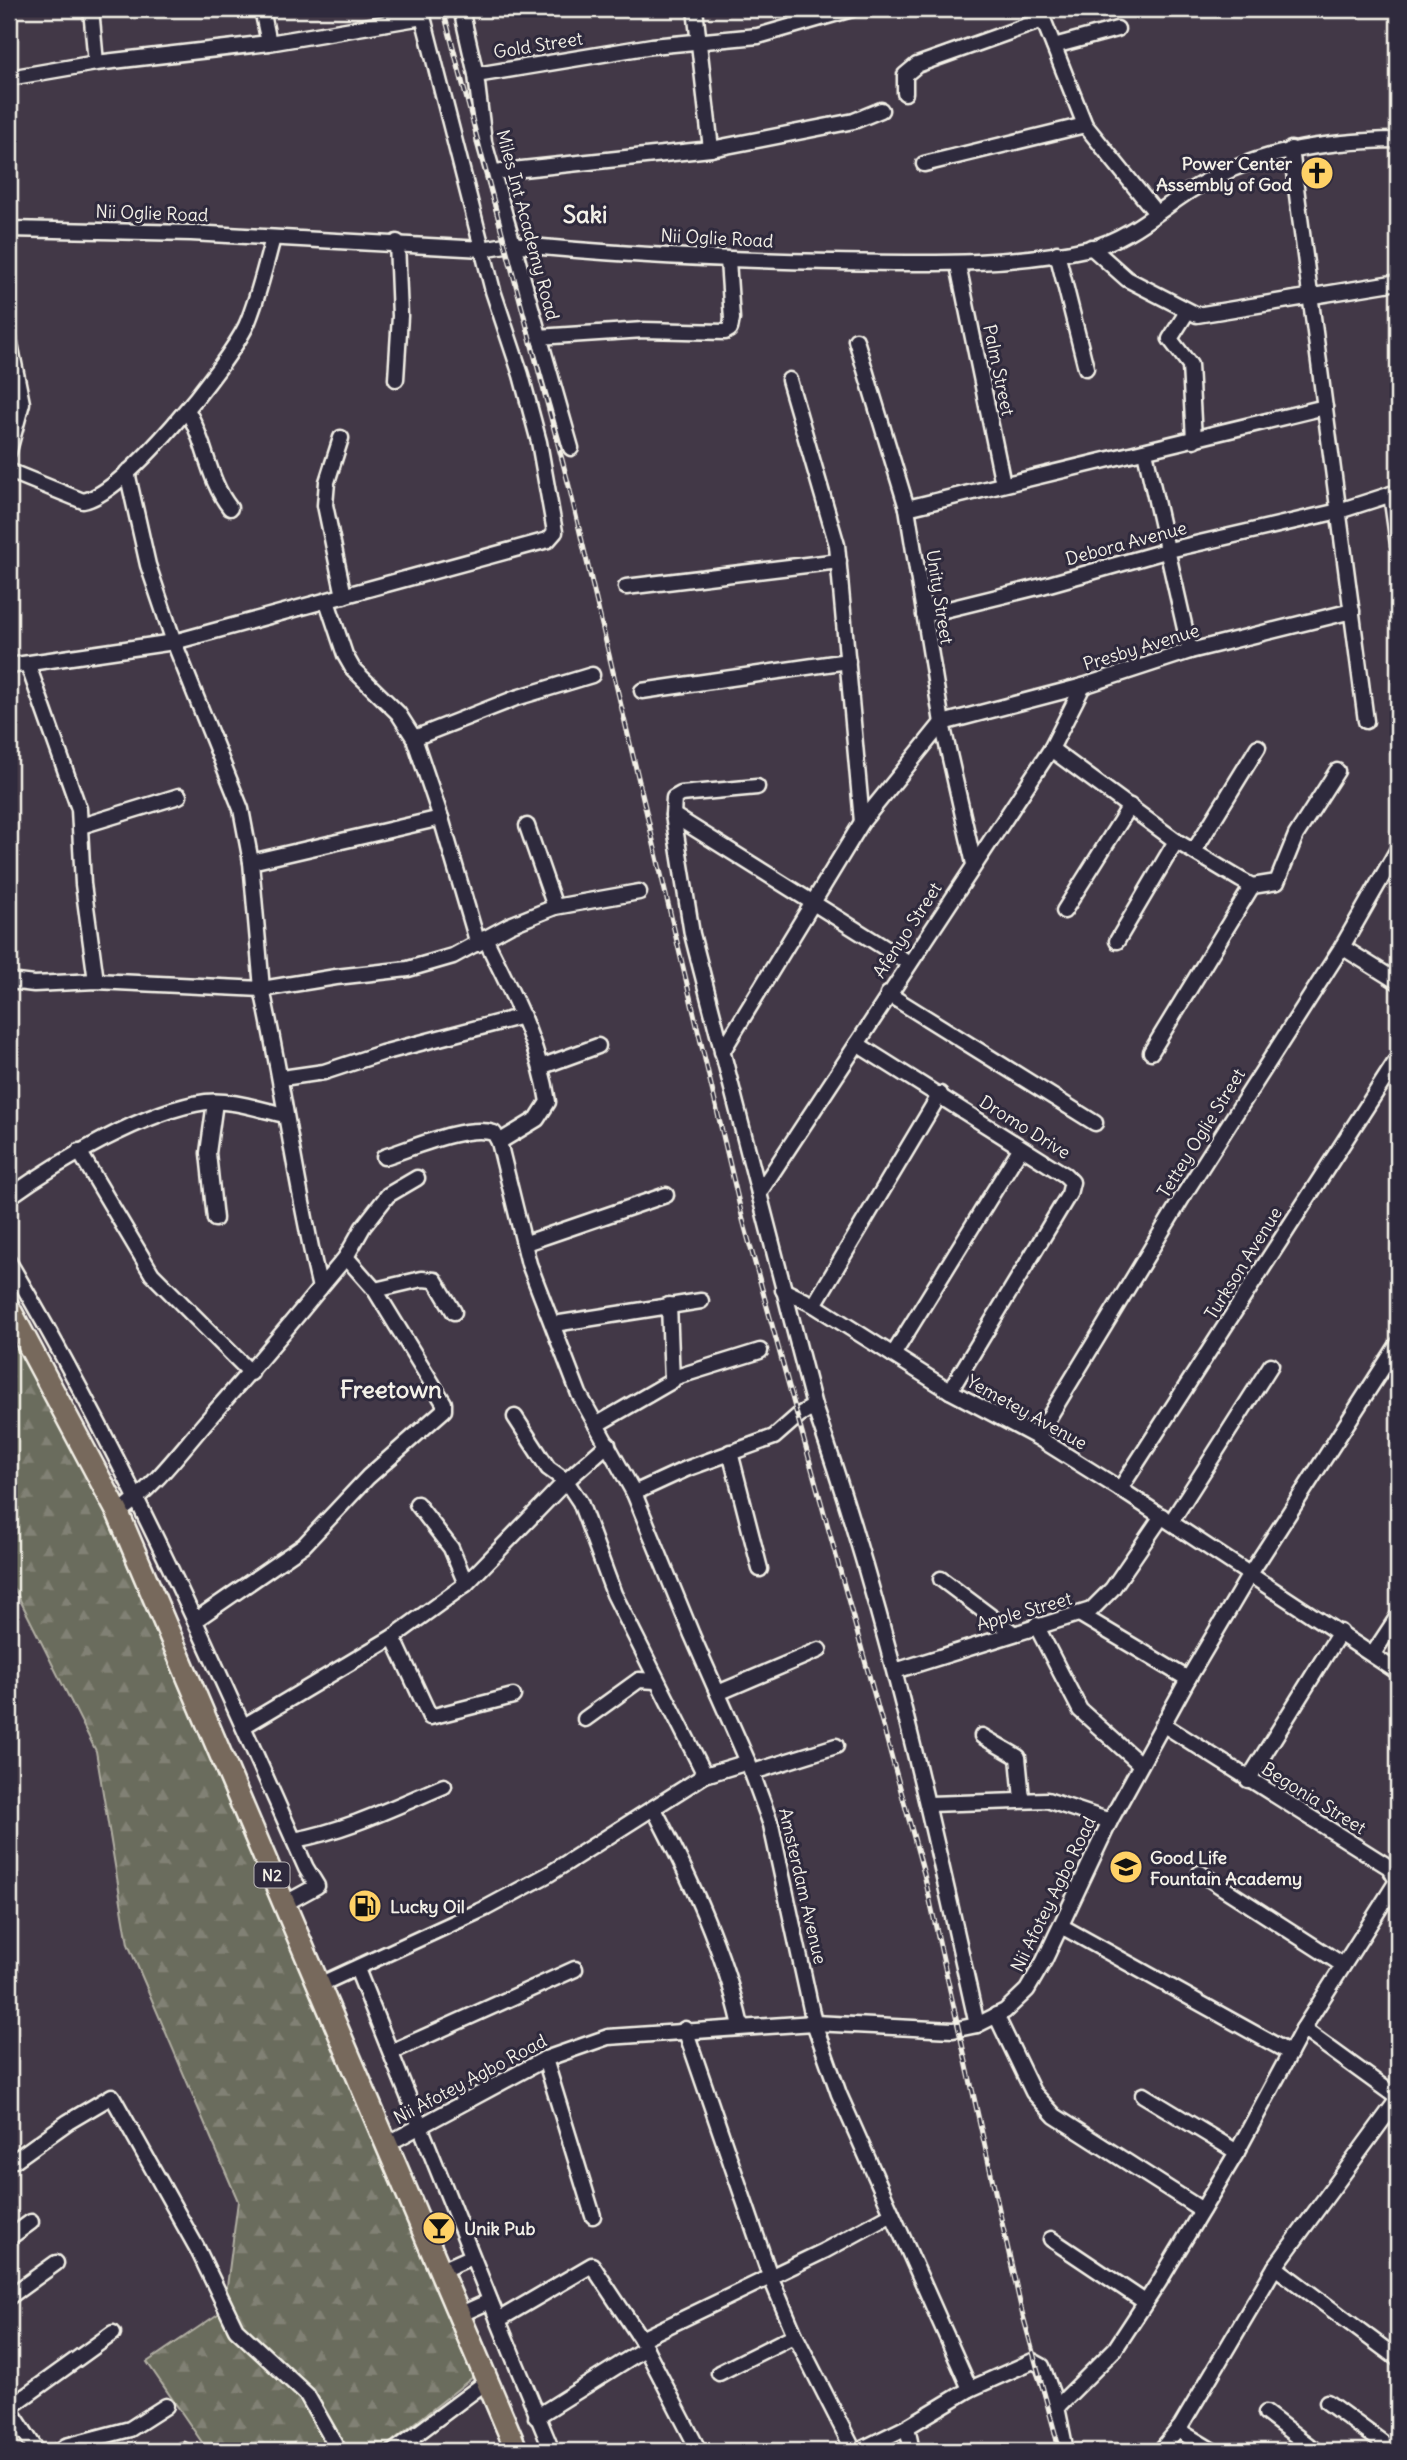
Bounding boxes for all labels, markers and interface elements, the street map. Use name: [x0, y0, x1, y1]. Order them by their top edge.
street label: Gold Street: [492, 27, 584, 63]
street label: Miles Int Academy Road: [491, 127, 565, 323]
place label: Power Center Assembly of God: [1156, 152, 1293, 196]
church icon: Power Center Assembly of God: [1298, 154, 1336, 192]
district label: Saki: [563, 199, 607, 229]
street label: Nii Oglie Road: [95, 200, 209, 226]
street label: Nii Oglie Road: [660, 224, 774, 252]
street label: Palm Street: [978, 322, 1020, 418]
street label: Debora Avenue: [1063, 516, 1189, 570]
street label: Unity Street: [921, 548, 959, 646]
street label: Presby Avenue: [1080, 618, 1202, 676]
street label: Afenyo Street: [868, 878, 946, 982]
street label: Tettey Oglie Street: [1152, 1064, 1250, 1202]
street label: Dromo Drive: [975, 1090, 1075, 1164]
street label: Turkson Avenue: [1199, 1202, 1287, 1324]
street label: Yemetey Avenue: [963, 1369, 1091, 1455]
district label: Freetown: [340, 1374, 442, 1404]
street label: Apple Street: [974, 1586, 1074, 1636]
street label: Begonia Street: [1258, 1757, 1370, 1839]
street label: Amsterdam Avenue: [774, 1806, 832, 1966]
street label: Nii Afotey Agbo Road: [1005, 1812, 1101, 1975]
place label: Good Life Fountain Academy: [1150, 1846, 1302, 1890]
school or university icon: Good Life Fountain Academy: [1107, 1848, 1145, 1886]
road number: N2: [254, 1862, 290, 1887]
fuel station icon: Lucky Oil: [346, 1887, 384, 1925]
place label: Lucky Oil: [390, 1895, 465, 1918]
street label: Nii Afotey Agbo Road: [390, 2029, 551, 2129]
bar icon: Unik Pub: [420, 2209, 458, 2247]
place label: Unik Pub: [464, 2217, 535, 2240]

